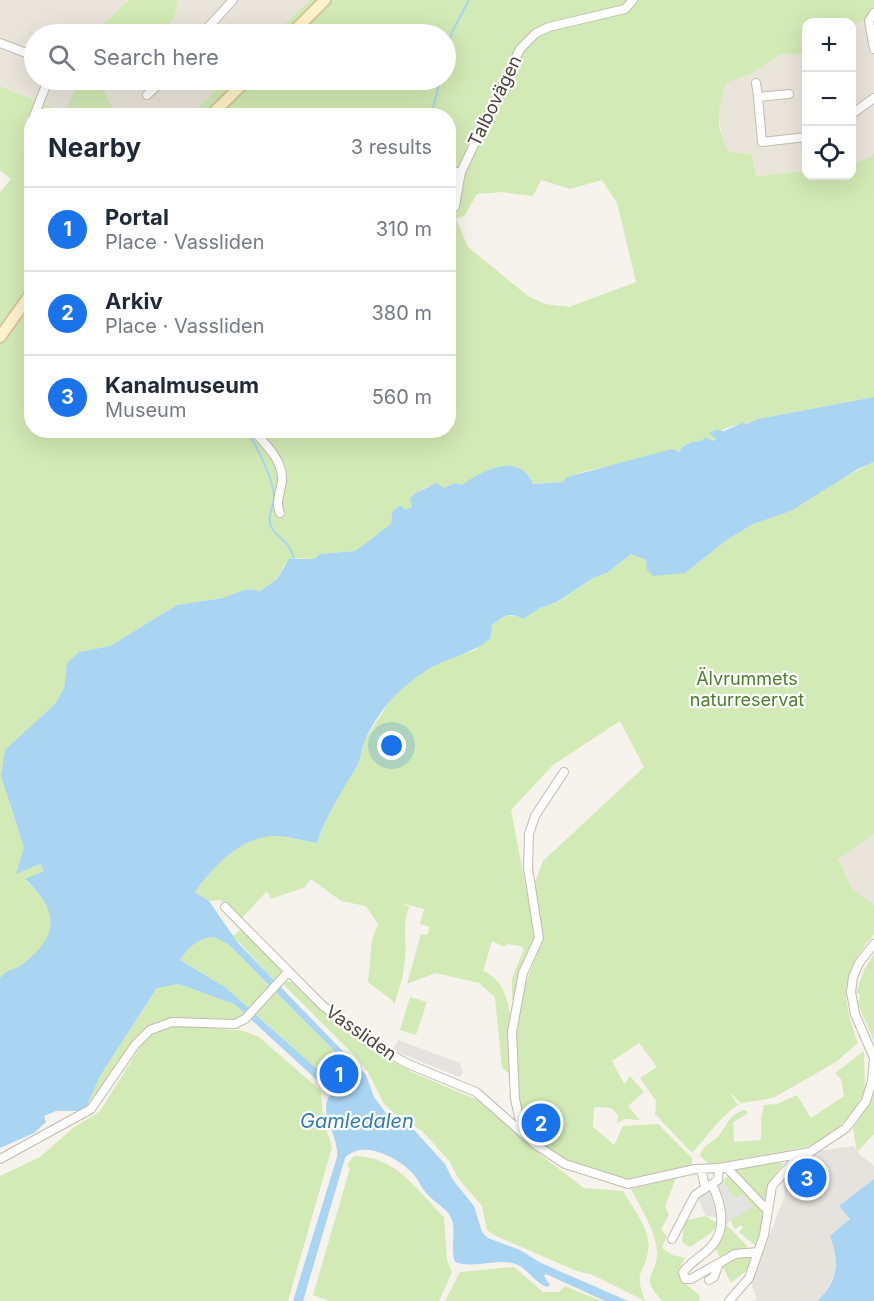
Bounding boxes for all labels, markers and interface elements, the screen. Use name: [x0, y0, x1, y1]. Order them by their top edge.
map controls: [802, 18, 856, 180]
button: +: [802, 18, 856, 72]
search box: [24, 24, 456, 90]
icon: search: [45, 41, 78, 74]
text: Search here: [93, 44, 219, 70]
street label: Talbovägen: [464, 52, 526, 150]
button: −: [802, 72, 856, 126]
button: locate: [802, 126, 856, 180]
text: Nearby: [48, 132, 141, 163]
text: 3 results: [351, 135, 432, 159]
text: Portal: [105, 204, 169, 230]
text: 1: [63, 217, 72, 241]
text: 310 m: [376, 217, 432, 241]
text: Place · Vassliden: [105, 230, 264, 254]
text: Arkiv: [105, 288, 163, 314]
text: 2: [61, 301, 74, 325]
text: 380 m: [372, 301, 432, 325]
text: Place · Vassliden: [105, 314, 264, 338]
text: Kanalmuseum: [105, 372, 259, 398]
text: 3: [61, 385, 74, 409]
text: 560 m: [372, 385, 432, 409]
text: Museum: [105, 398, 186, 422]
park label: Älvrummets naturreservat: [690, 667, 804, 710]
your location: [377, 731, 406, 760]
street label: Vassliden: [322, 1001, 401, 1065]
pin: 1: [320, 1052, 358, 1096]
pin: 2: [522, 1100, 560, 1146]
water label: Gamledalen: [300, 1109, 414, 1133]
pin: 3: [788, 1156, 826, 1200]

